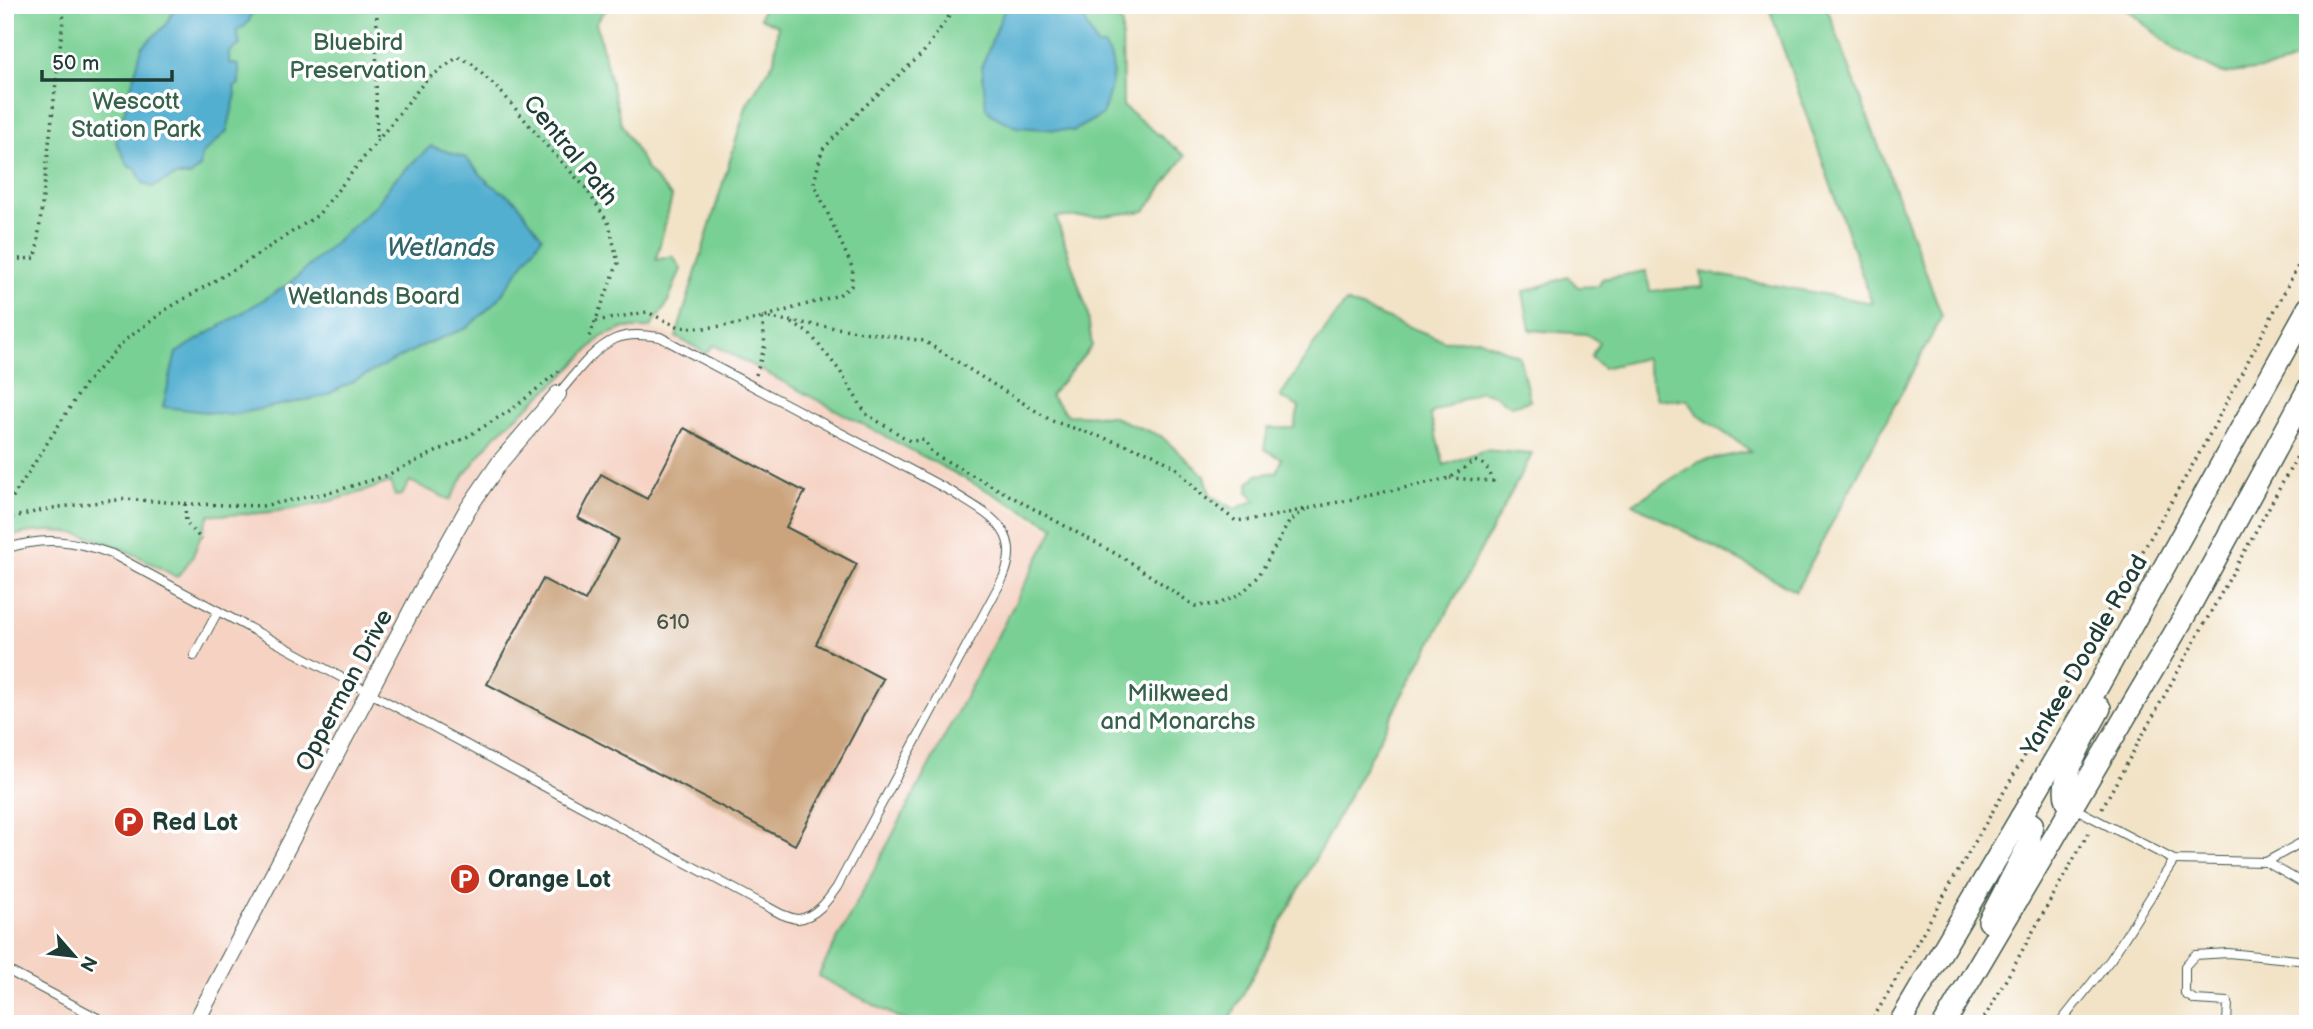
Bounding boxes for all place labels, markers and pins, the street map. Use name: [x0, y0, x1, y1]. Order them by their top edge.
parking icon: Red Lot: [112, 805, 146, 839]
place label: Red Lot: [152, 808, 238, 837]
parking icon: Orange Lot: [448, 862, 482, 896]
place label: Orange Lot: [488, 865, 611, 894]

